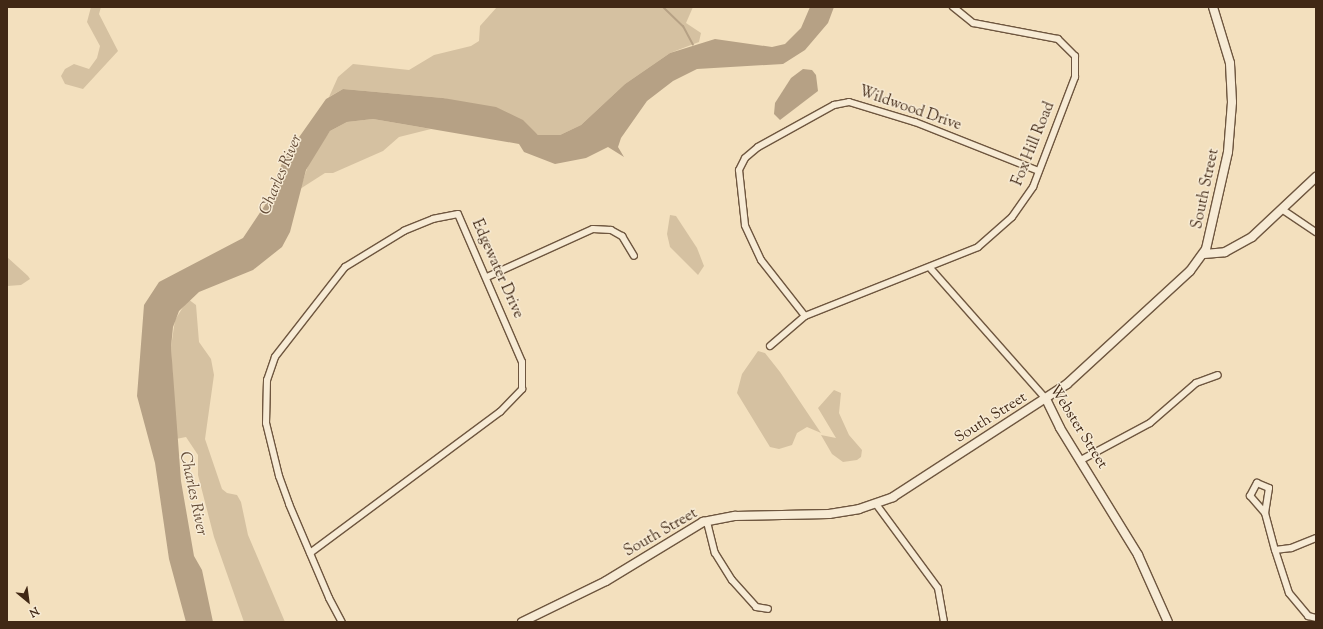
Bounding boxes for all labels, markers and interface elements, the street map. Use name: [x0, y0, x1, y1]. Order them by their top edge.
street label: Wildwood Drive: [856, 83, 964, 135]
street label: Fox Hill Road: [1009, 99, 1059, 189]
water label: Charles River: [256, 132, 308, 218]
street label: South Street: [1189, 147, 1223, 231]
street label: Edgewater Drive: [467, 217, 527, 321]
street label: Webster Street: [1045, 382, 1111, 472]
street label: South Street: [952, 389, 1030, 447]
water label: Charles River: [174, 450, 210, 538]
street label: South Street: [621, 505, 701, 561]
north arrow: [8, 581, 48, 621]
text: N: [26, 602, 42, 621]

